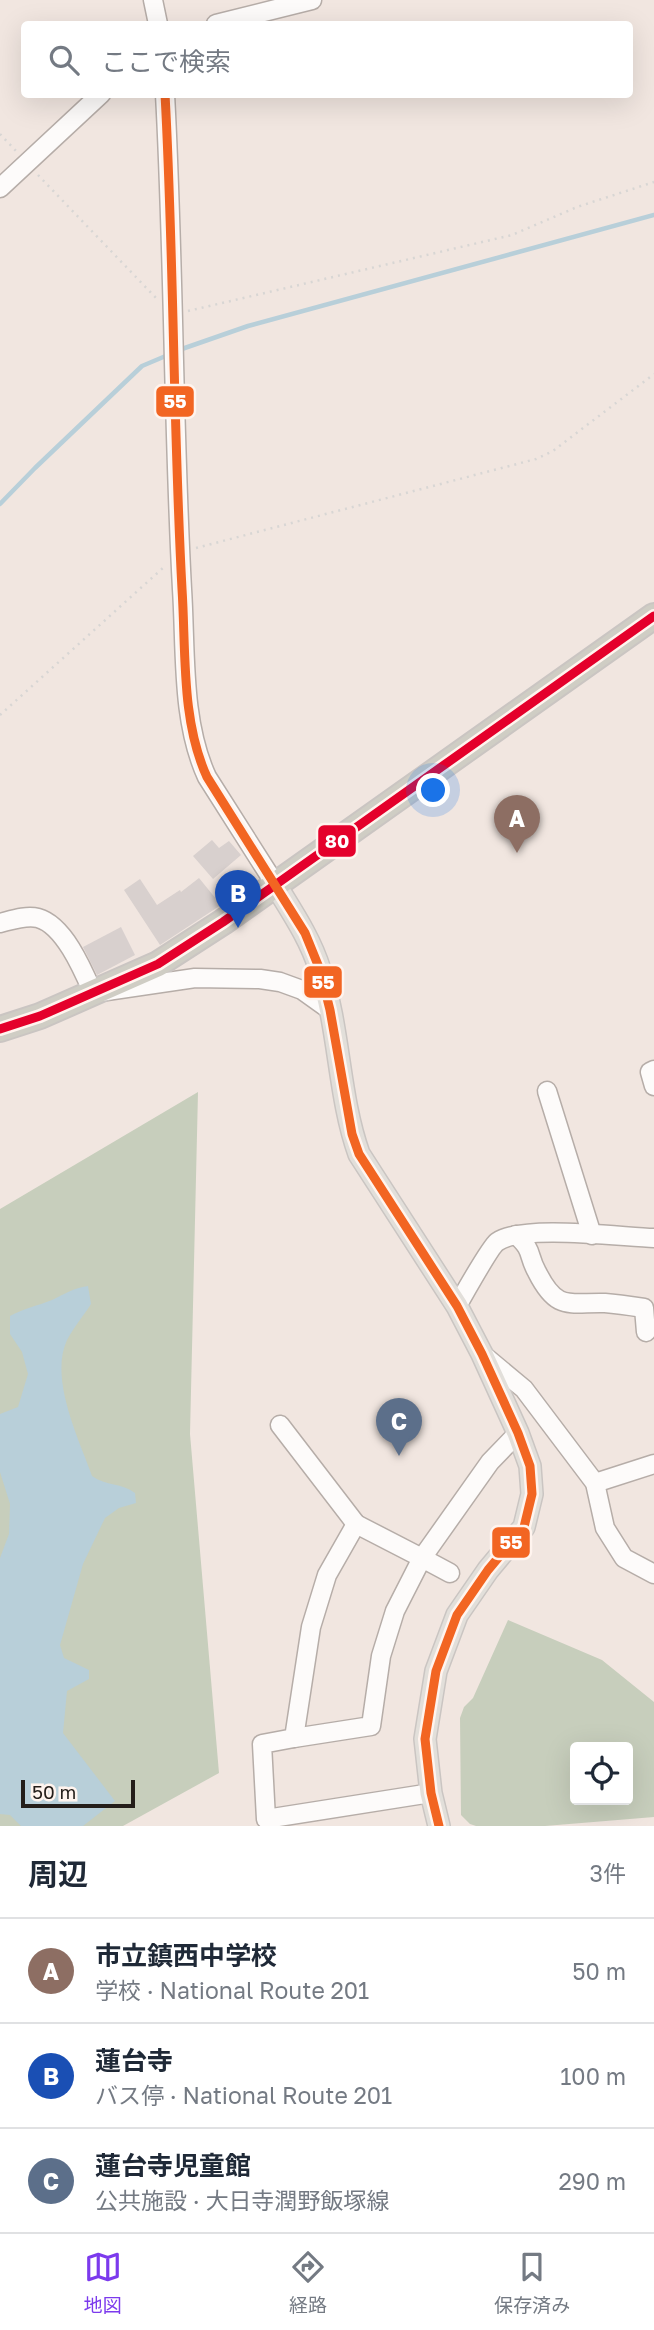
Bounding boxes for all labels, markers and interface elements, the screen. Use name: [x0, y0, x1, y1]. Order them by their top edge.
search box: [21, 21, 633, 98]
icon: search: [45, 41, 83, 79]
text: ここで検索: [101, 46, 231, 77]
line badge: 55: [155, 385, 195, 418]
text: 55: [163, 389, 187, 412]
your location: [416, 773, 450, 807]
pin: A: [494, 795, 540, 853]
line badge: 80: [317, 824, 357, 858]
text: 80: [325, 829, 349, 852]
pin: B: [215, 870, 261, 928]
line badge: 55: [303, 965, 343, 999]
text: 55: [311, 970, 335, 993]
pin: C: [376, 1398, 422, 1456]
line badge: 55: [491, 1526, 531, 1559]
text: 55: [499, 1530, 523, 1553]
map controls: [570, 1742, 633, 1805]
button: locate: [570, 1742, 633, 1805]
scale bar: [21, 1777, 135, 1809]
text: 50 m: [32, 1780, 76, 1803]
text: 周辺: [28, 1856, 88, 1892]
text: 3件: [590, 1859, 626, 1887]
text: 市立鎮西中学校: [95, 1940, 277, 1971]
text: A: [43, 1957, 59, 1985]
text: 50 m: [572, 1957, 626, 1985]
text: 学校 · National Route 201: [95, 1976, 369, 2004]
text: 蓮台寺: [95, 2045, 173, 2076]
text: B: [43, 2062, 59, 2090]
text: 100 m: [560, 2062, 626, 2090]
text: バス停 · National Route 201: [95, 2081, 392, 2109]
text: 蓮台寺児童館: [95, 2150, 251, 2181]
text: C: [43, 2167, 59, 2195]
text: 290 m: [558, 2167, 626, 2195]
text: 公共施設 · 大日寺潤野飯塚線: [95, 2186, 389, 2214]
tab: 地図: [84, 2248, 122, 2317]
tab: 経路: [289, 2248, 327, 2317]
tab: 保存済み: [494, 2248, 570, 2317]

